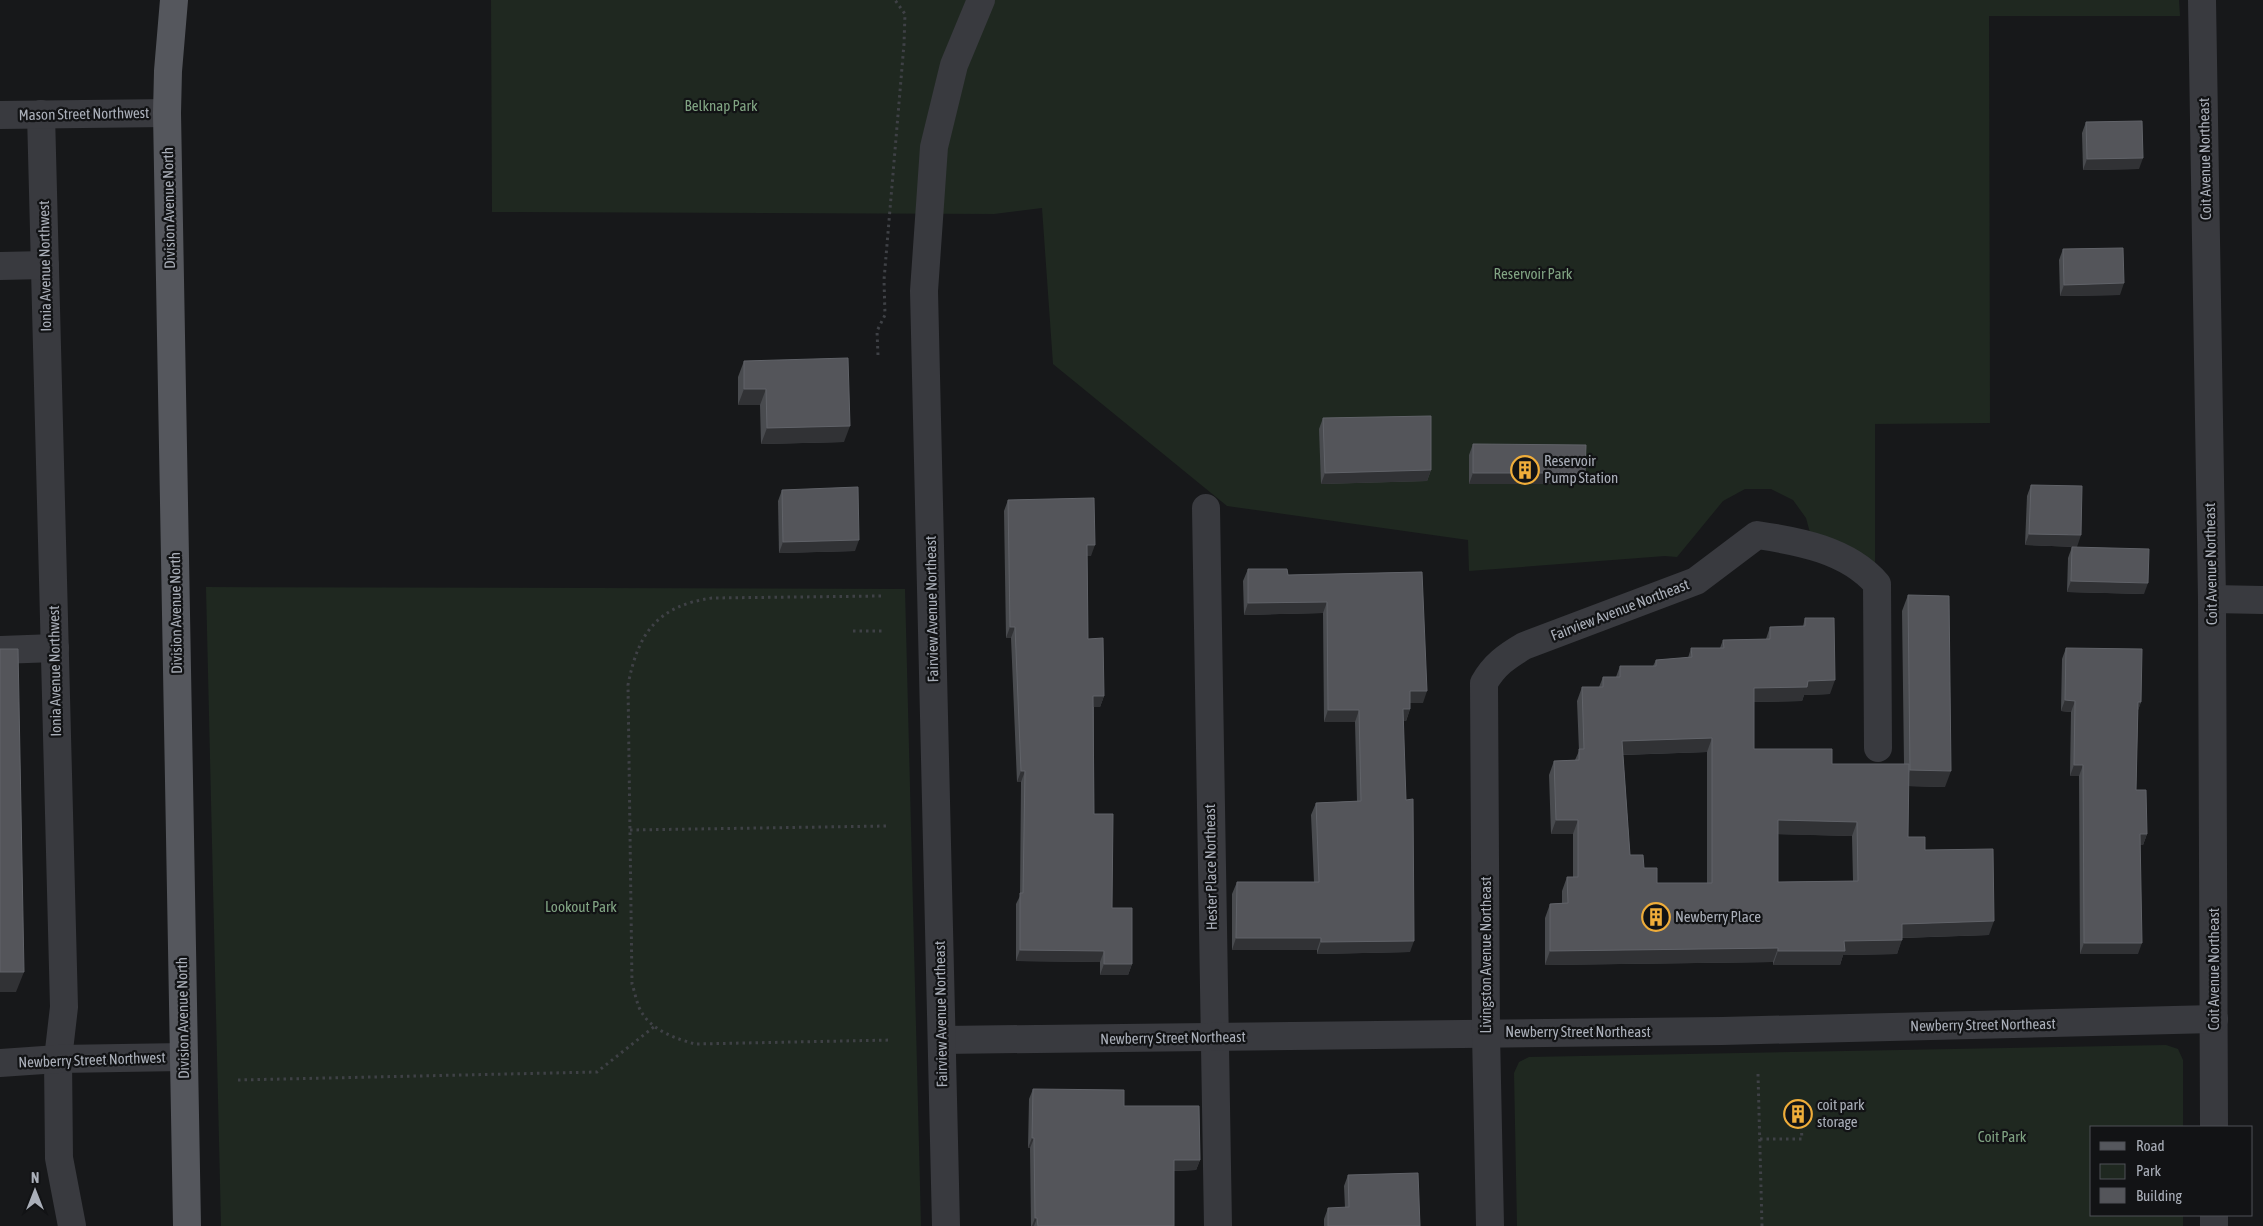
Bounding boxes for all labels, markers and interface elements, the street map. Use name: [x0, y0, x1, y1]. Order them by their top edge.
park label: Belknap Park: [685, 97, 758, 114]
street label: Coit Avenue Northeast: [2195, 98, 2214, 220]
street label: Mason Street Northwest: [19, 104, 149, 123]
street label: Division Avenue North: [159, 147, 178, 269]
street label: Ionia Avenue Northwest: [35, 200, 54, 332]
park label: Reservoir Park: [1494, 265, 1573, 282]
place label: Reservoir Pump Station: [1544, 452, 1618, 486]
building icon: Reservoir Pump Station: [1510, 455, 1540, 485]
street label: Coit Avenue Northeast: [2201, 503, 2220, 625]
street label: Fairview Avenue Northeast: [922, 536, 941, 682]
street label: Division Avenue North: [166, 552, 185, 674]
street label: Fairview Avenue Northeast: [1548, 575, 1691, 644]
street label: Ionia Avenue Northwest: [45, 605, 64, 737]
street label: Hester Place Northeast: [1201, 804, 1220, 930]
street label: Livingston Avenue Northeast: [1477, 876, 1494, 1034]
park label: Lookout Park: [545, 898, 617, 915]
building icon: Newberry Place: [1641, 902, 1671, 932]
place label: Newberry Place: [1675, 908, 1761, 925]
street label: Coit Avenue Northeast: [2205, 908, 2222, 1030]
street label: Fairview Avenue Northeast: [931, 941, 950, 1087]
street label: Division Avenue North: [173, 957, 192, 1079]
street label: Newberry Street Northeast: [1910, 1015, 2056, 1034]
street label: Newberry Street Northeast: [1505, 1023, 1651, 1040]
street label: Newberry Street Northeast: [1100, 1028, 1246, 1047]
street label: Newberry Street Northwest: [18, 1048, 166, 1071]
place label: coit park storage: [1817, 1096, 1865, 1130]
building icon: coit park storage: [1783, 1099, 1813, 1129]
legend: [2090, 1126, 2253, 1216]
park label: Coit Park: [1978, 1128, 2027, 1145]
text: Road: [2136, 1137, 2165, 1154]
text: Park: [2136, 1162, 2161, 1179]
north arrow: [10, 1166, 60, 1216]
text: N: [31, 1170, 39, 1186]
text: Building: [2136, 1187, 2182, 1204]

